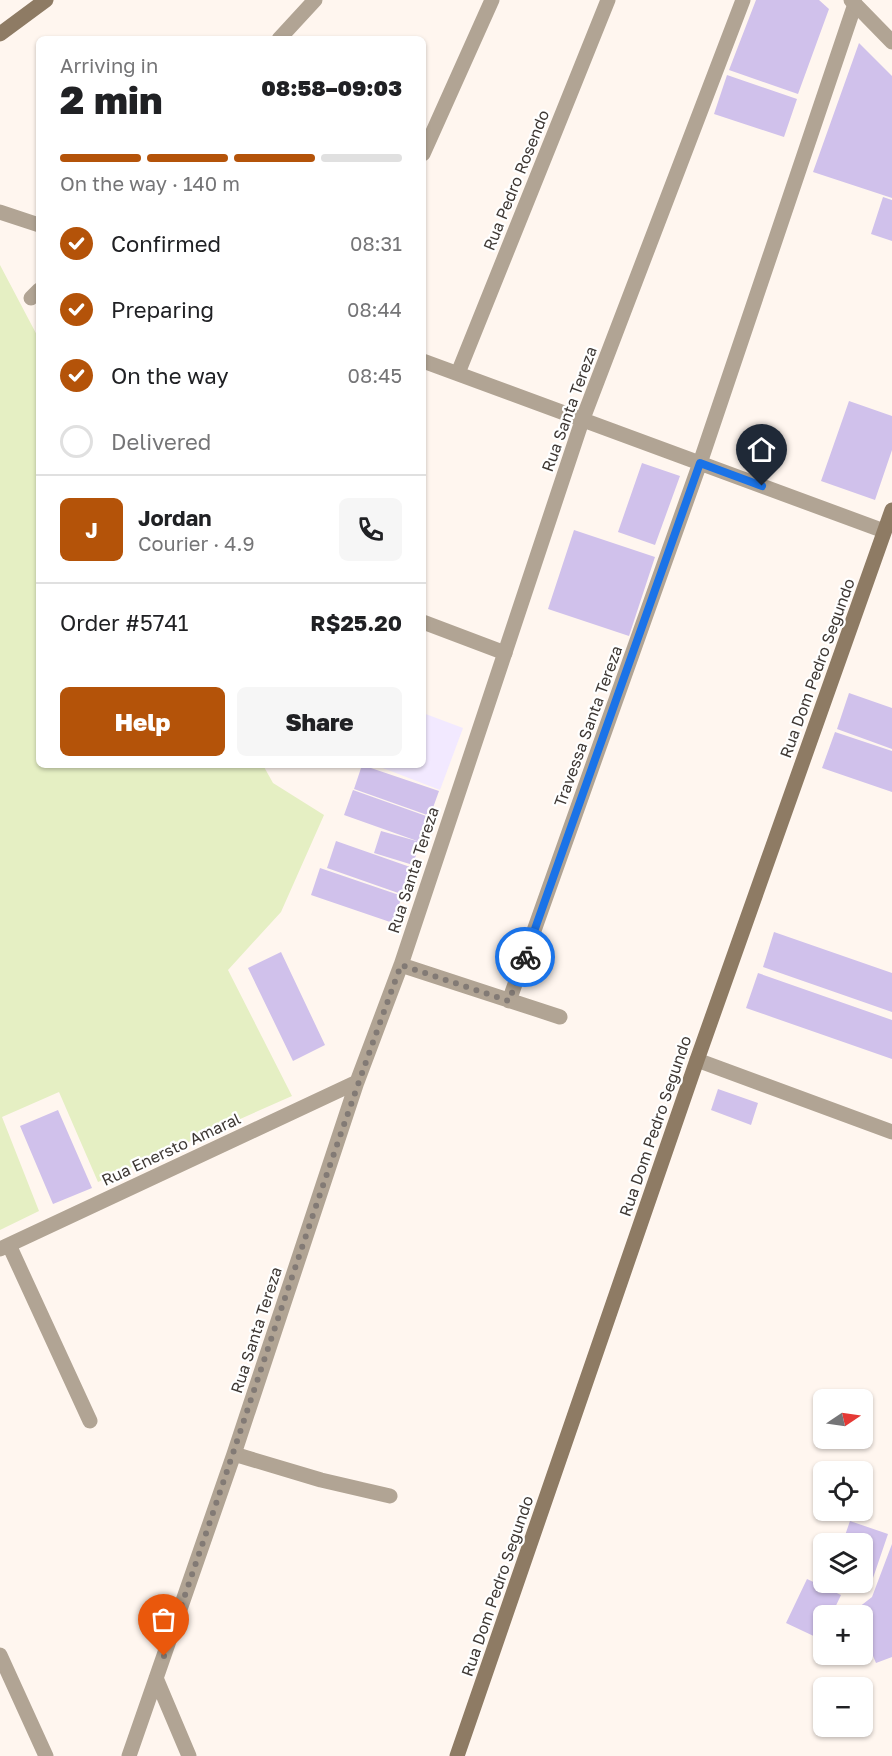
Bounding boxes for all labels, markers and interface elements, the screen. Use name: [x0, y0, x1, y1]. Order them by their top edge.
text: Arriving in: [60, 53, 158, 77]
text: 08:58–09:03: [261, 74, 402, 101]
text: 2 min: [60, 76, 163, 123]
street label: Rua Pedro Rosendo: [479, 107, 553, 253]
text: On the way · 140 m: [60, 171, 240, 195]
icon: check: [60, 227, 93, 260]
text: Confirmed: [111, 230, 221, 257]
text: 08:31: [350, 231, 402, 255]
icon: check: [60, 293, 93, 326]
text: Preparing: [111, 296, 214, 323]
text: 08:44: [347, 297, 402, 321]
street label: Rua Santa Tereza: [537, 344, 601, 474]
icon: check: [60, 359, 93, 392]
text: On the way: [111, 362, 229, 389]
text: 08:45: [348, 363, 402, 387]
pin: [736, 424, 787, 486]
text: Delivered: [111, 428, 211, 455]
icon: home: [745, 433, 778, 466]
button: phone: [339, 498, 402, 561]
text: Jordan: [138, 504, 212, 531]
text: J: [85, 516, 98, 543]
text: Courier · 4.9: [138, 531, 255, 555]
street label: Rua Dom Pedro Segundo: [775, 575, 859, 761]
text: Order #5741: [60, 609, 188, 636]
text: R$25.20: [310, 609, 402, 636]
street label: Travessa Santa Tereza: [550, 643, 626, 809]
button: Help: [60, 687, 225, 756]
button: Share: [237, 687, 402, 756]
street label: Rua Santa Tereza: [383, 804, 443, 936]
courier: [495, 927, 555, 987]
icon: bike: [509, 941, 542, 974]
street label: Rua Dom Pedro Segundo: [615, 1033, 695, 1219]
street label: Rua Enersto Amaral: [98, 1108, 244, 1190]
street label: Rua Santa Tereza: [226, 1264, 286, 1396]
north arrow: [813, 1389, 873, 1449]
map controls: [813, 1389, 873, 1737]
button: locate: [813, 1461, 873, 1521]
street label: Rua Dom Pedro Segundo: [457, 1493, 537, 1679]
button: layers: [813, 1533, 873, 1593]
pin: [138, 1594, 189, 1656]
icon: bag: [147, 1603, 180, 1636]
button: +: [813, 1605, 873, 1665]
button: −: [813, 1677, 873, 1737]

